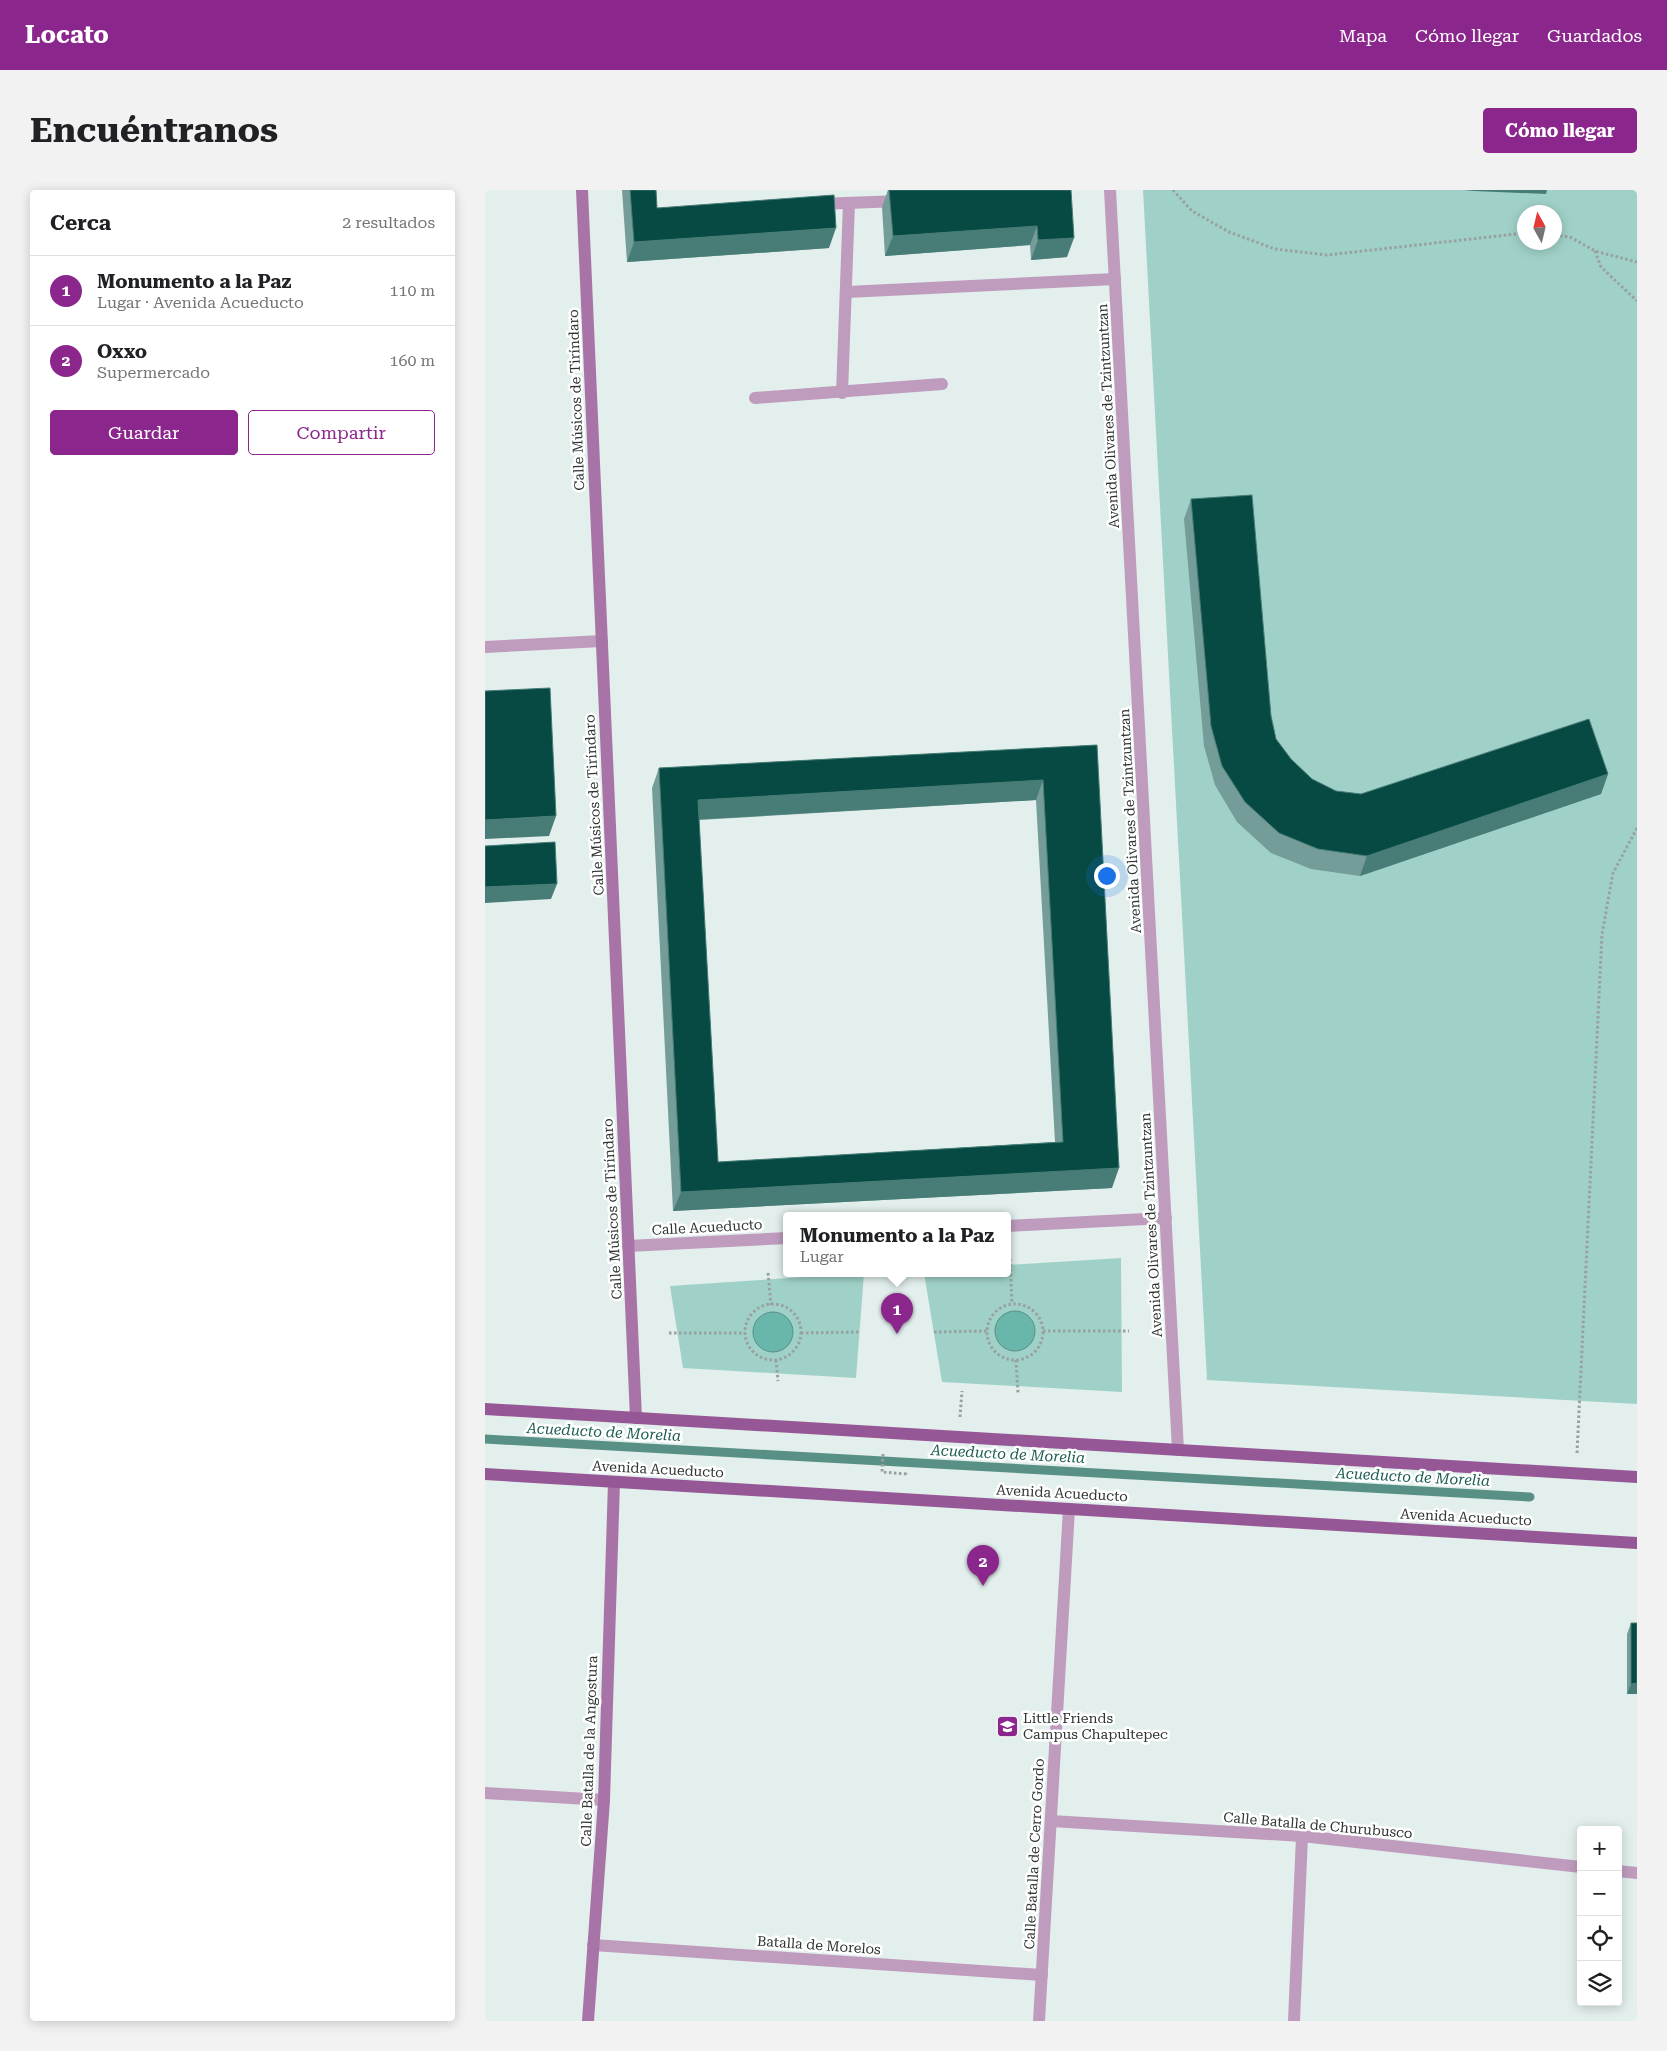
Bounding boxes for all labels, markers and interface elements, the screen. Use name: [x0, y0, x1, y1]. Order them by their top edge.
text: Locato: [25, 21, 109, 49]
text: Mapa: [1339, 25, 1387, 46]
text: Cómo llegar: [1415, 25, 1519, 46]
text: Guardados: [1547, 25, 1642, 46]
button: Cómo llegar: [1483, 108, 1637, 153]
text: Encuéntranos: [30, 110, 278, 151]
north arrow: [1517, 205, 1562, 250]
text: Cerca: [50, 211, 111, 235]
text: 2 resultados: [342, 213, 435, 232]
text: Monumento a la Paz: [97, 270, 291, 293]
text: 1: [62, 281, 70, 300]
text: 110 m: [389, 281, 435, 300]
text: Lugar · Avenida Acueducto: [97, 293, 304, 312]
street label: Avenida Olivares de Tzintzuntzan: [1094, 303, 1122, 529]
street label: Calle Músicos de Tiríndaro: [565, 309, 587, 491]
text: Oxxo: [97, 340, 147, 363]
text: 2: [62, 351, 70, 370]
text: 160 m: [389, 351, 435, 370]
text: Supermercado: [97, 363, 210, 382]
button: Guardar: [50, 410, 238, 455]
button: Compartir: [248, 410, 435, 455]
street label: Avenida Olivares de Tzintzuntzan: [1116, 708, 1144, 934]
street label: Calle Músicos de Tiríndaro: [581, 714, 607, 896]
your location: [1094, 863, 1120, 889]
street label: Avenida Olivares de Tzintzuntzan: [1137, 1112, 1165, 1338]
street label: Calle Músicos de Tiríndaro: [599, 1118, 625, 1300]
popup: [783, 1212, 1011, 1277]
street label: Calle Acueducto: [651, 1216, 763, 1238]
text: Monumento a la Paz: [800, 1224, 994, 1247]
text: Lugar: [800, 1247, 844, 1266]
pin: 1: [881, 1293, 913, 1334]
water label: Acueducto de Morelia: [525, 1419, 682, 1445]
water label: Acueducto de Morelia: [929, 1441, 1086, 1467]
street label: Avenida Acueducto: [592, 1458, 724, 1480]
water label: Acueducto de Morelia: [1334, 1464, 1491, 1490]
street label: Avenida Acueducto: [996, 1482, 1128, 1504]
street label: Avenida Acueducto: [1400, 1506, 1532, 1528]
pin: 2: [967, 1545, 999, 1586]
street label: Calle Batalla de la Angostura: [578, 1655, 600, 1847]
place label: Little Friends Campus Chapultepec: [1023, 1710, 1168, 1742]
school or university icon: Little Friends Campus Chapultepec: [995, 1714, 1019, 1738]
street label: Calle Batalla de Cerro Gordo: [1021, 1758, 1047, 1950]
street label: Calle Batalla de Churubusco: [1223, 1809, 1413, 1841]
map controls: [1577, 1826, 1622, 2006]
button: +: [1577, 1826, 1622, 1871]
button: −: [1577, 1871, 1622, 1916]
button: locate: [1577, 1916, 1622, 1961]
street label: Batalla de Morelos: [757, 1933, 882, 1957]
button: layers: [1577, 1961, 1622, 2006]

